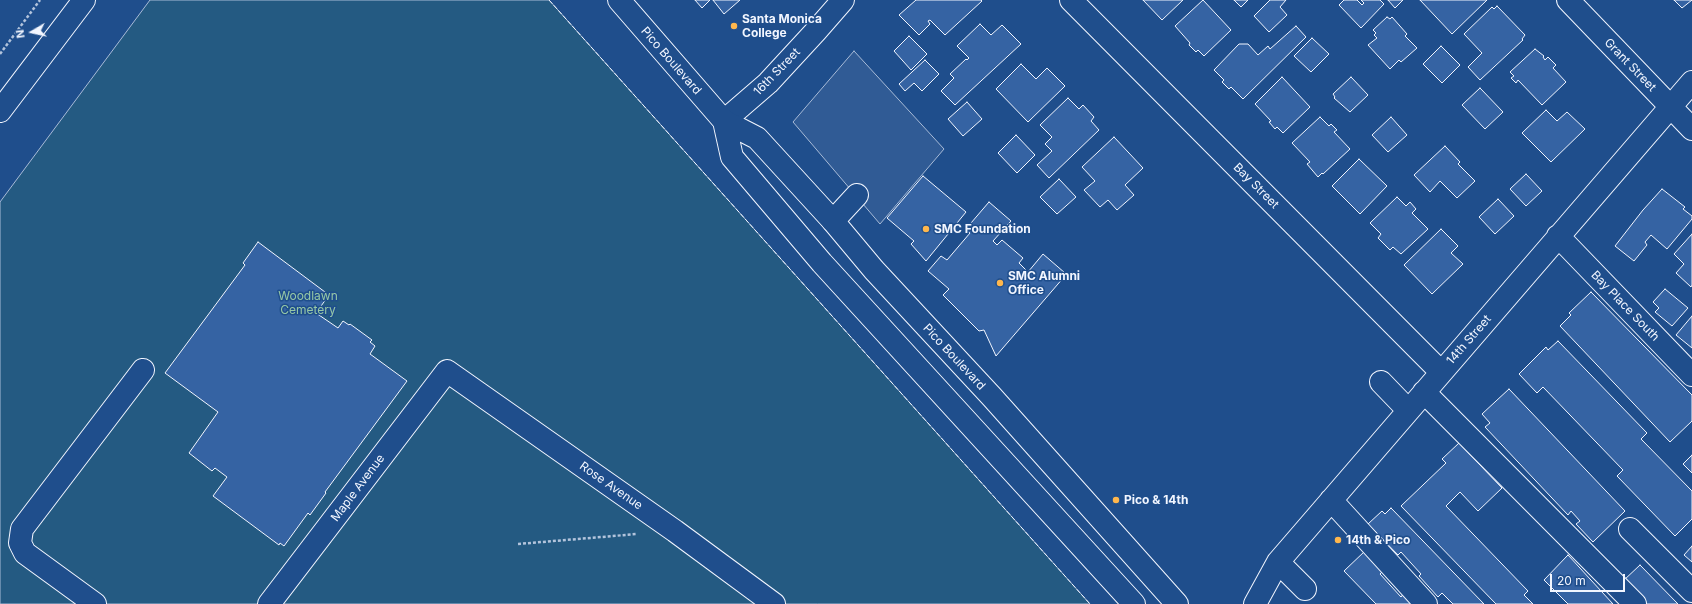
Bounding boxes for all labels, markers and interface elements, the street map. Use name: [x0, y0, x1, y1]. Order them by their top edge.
north arrow: [12, 12, 52, 52]
place label: Santa Monica College: [742, 12, 822, 40]
marker: Santa Monica College: [729, 21, 739, 31]
street label: Pico Boulevard: [638, 24, 704, 98]
text: N: [13, 29, 28, 39]
street label: Grant Street: [1601, 35, 1659, 95]
street label: 16th Street: [751, 45, 803, 99]
street label: Bay Street: [1230, 160, 1282, 212]
place label: SMC Foundation: [934, 222, 1031, 236]
marker: SMC Foundation: [921, 224, 931, 234]
street label: Bay Place South: [1588, 268, 1662, 344]
place label: SMC Alumni Office: [1008, 269, 1080, 297]
marker: SMC Alumni Office: [995, 278, 1005, 288]
park label: Woodlawn Cemetery: [278, 289, 338, 317]
street label: 14th Street: [1444, 312, 1494, 368]
street label: Pico Boulevard: [920, 321, 988, 393]
street label: Maple Avenue: [328, 452, 388, 524]
street label: Rose Avenue: [577, 459, 645, 513]
place label: Pico & 14th: [1124, 493, 1188, 507]
marker: Pico & 14th: [1111, 495, 1121, 505]
place label: 14th & Pico: [1346, 533, 1410, 547]
marker: 14th & Pico: [1333, 535, 1343, 545]
scale bar: [1552, 566, 1627, 592]
text: 20 m: [1557, 573, 1586, 588]

